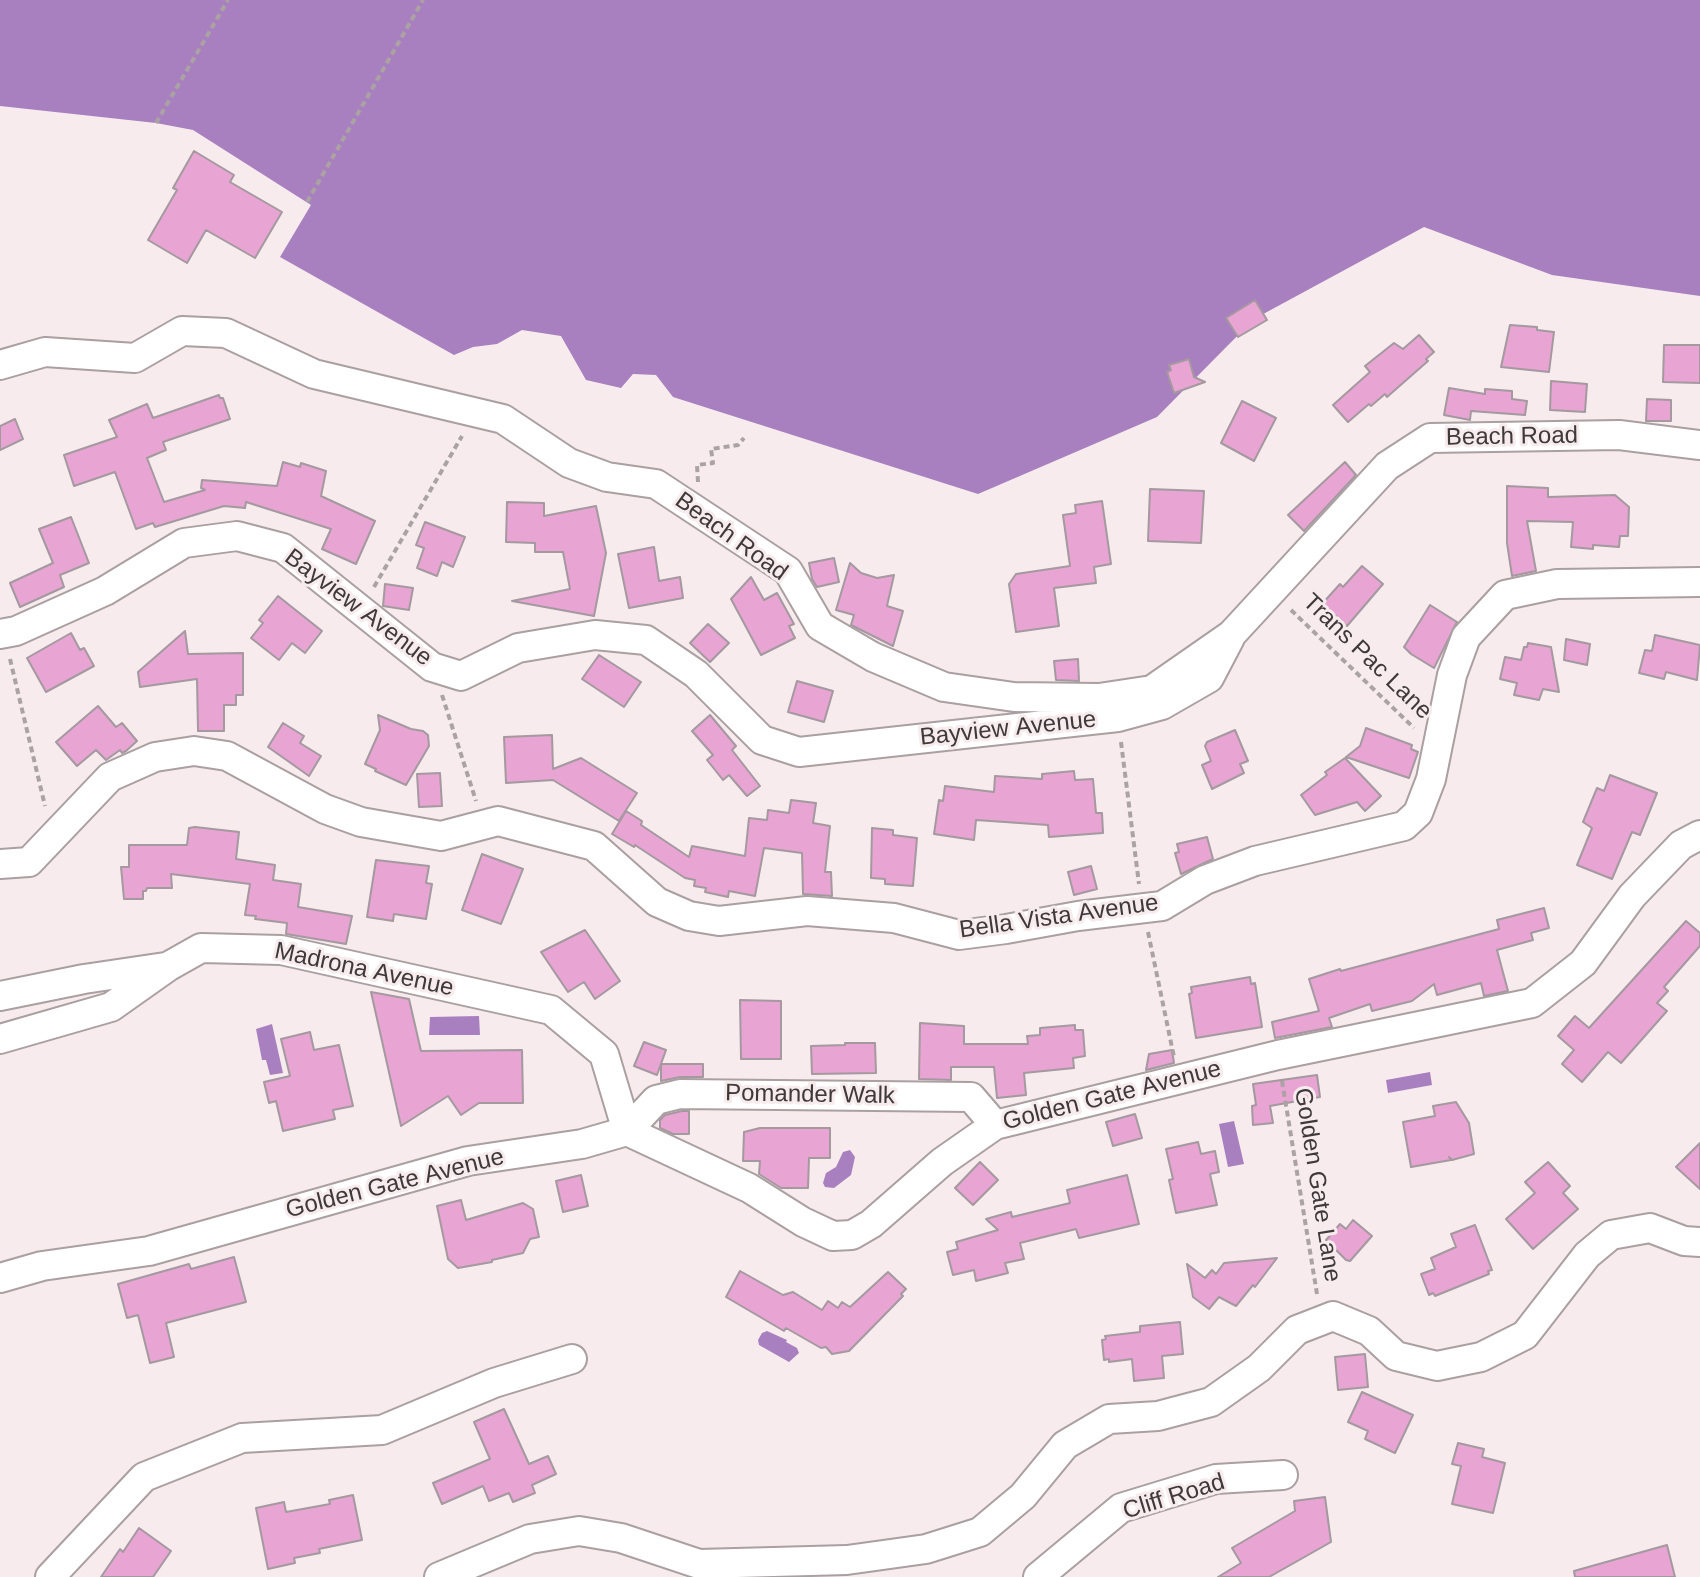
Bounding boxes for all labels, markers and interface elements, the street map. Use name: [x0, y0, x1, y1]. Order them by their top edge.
street label: Beach Road: [1446, 421, 1578, 453]
street label: Beach Road: [669, 487, 793, 587]
street label: Bayview Avenue: [279, 543, 437, 673]
street label: Trans Pac Lane: [1296, 588, 1438, 726]
street label: Bayview Avenue: [918, 705, 1098, 753]
street label: Bella Vista Avenue: [958, 889, 1160, 945]
street label: Madrona Avenue: [272, 937, 456, 1003]
street label: Golden Gate Avenue: [1000, 1055, 1224, 1137]
street label: Pomander Walk: [725, 1079, 895, 1111]
street label: Golden Gate Lane: [1287, 1086, 1347, 1284]
street label: Golden Gate Avenue: [283, 1143, 507, 1225]
street label: Cliff Road: [1120, 1468, 1228, 1526]

